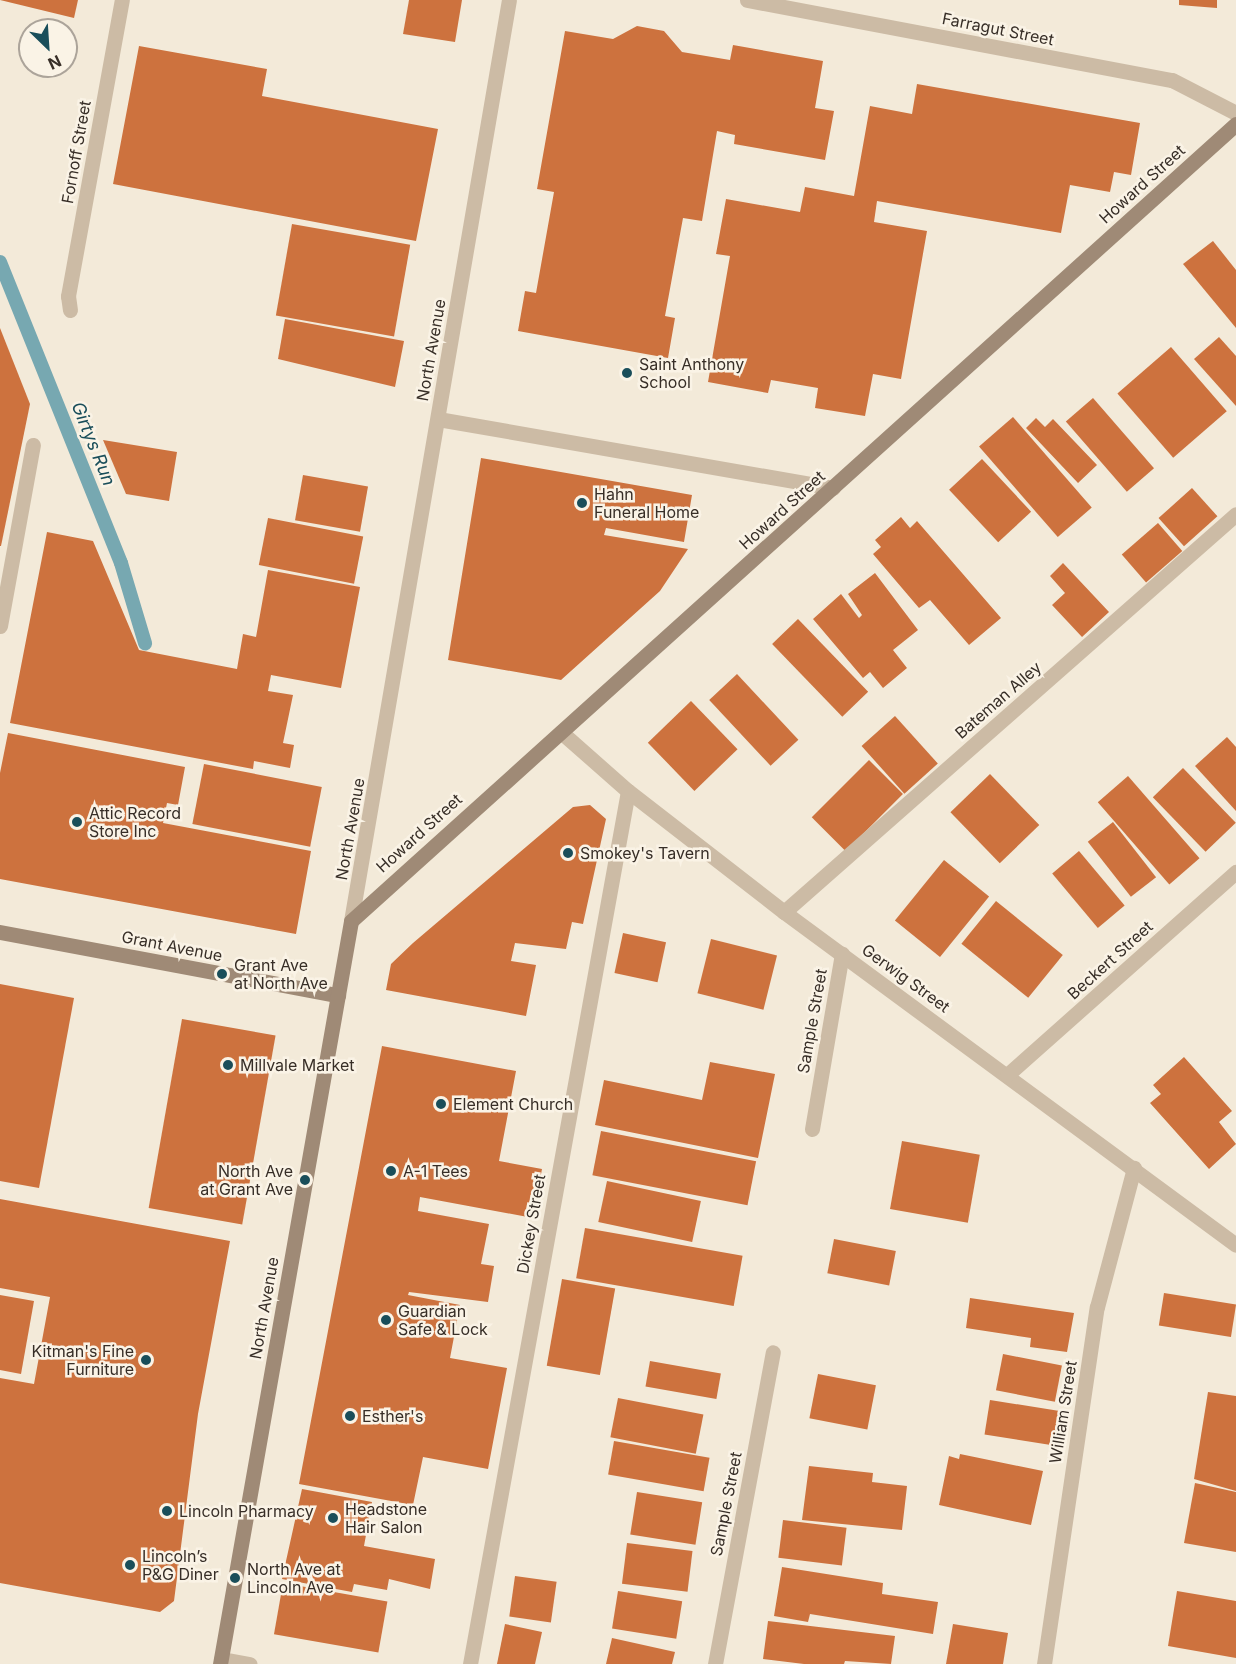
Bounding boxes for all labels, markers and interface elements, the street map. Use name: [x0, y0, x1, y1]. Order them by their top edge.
street label: Farragut Street: [940, 9, 1056, 49]
north arrow: [18, 18, 78, 78]
text: N: [45, 51, 65, 74]
street label: Fornoff Street: [57, 99, 95, 205]
street label: Howard Street: [1095, 141, 1189, 227]
street label: North Avenue: [413, 297, 449, 403]
place label: Saint Anthony School: [639, 354, 744, 392]
marker: Saint Anthony School: [620, 366, 634, 380]
water label: Girtys Run: [66, 399, 120, 489]
street label: Howard Street: [735, 467, 829, 553]
place label: Hahn Funeral Home: [594, 484, 699, 522]
marker: Hahn Funeral Home: [575, 496, 589, 510]
street label: Bateman Alley: [951, 657, 1045, 743]
street label: North Avenue: [332, 776, 368, 882]
street label: Howard Street: [372, 790, 466, 876]
place label: Attic Record Store Inc: [89, 803, 181, 841]
marker: Attic Record Store Inc: [70, 815, 84, 829]
place label: Smokey's Tavern: [580, 843, 710, 863]
marker: Smokey's Tavern: [561, 846, 575, 860]
street label: Beckert Street: [1064, 917, 1156, 1003]
street label: Grant Avenue: [120, 927, 224, 965]
street label: Gerwig Street: [858, 940, 954, 1016]
place label: Grant Ave at North Ave: [234, 955, 328, 993]
marker: Grant Ave at North Ave: [215, 967, 229, 981]
street label: Sample Street: [793, 967, 831, 1075]
place label: Millvale Market: [240, 1055, 354, 1075]
marker: Millvale Market: [221, 1058, 235, 1072]
place label: Element Church: [453, 1094, 573, 1114]
marker: Element Church: [434, 1097, 448, 1111]
place label: North Ave at Grant Ave: [200, 1161, 293, 1199]
place label: A-1 Tees: [403, 1161, 468, 1181]
marker: A-1 Tees: [384, 1164, 398, 1178]
marker: North Ave at Grant Ave: [298, 1173, 312, 1187]
street label: Dickey Street: [513, 1173, 549, 1275]
street label: North Avenue: [246, 1255, 282, 1361]
place label: Guardian Safe & Lock: [398, 1301, 488, 1339]
marker: Guardian Safe & Lock: [379, 1313, 393, 1327]
place label: Kitman's Fine Furniture: [32, 1341, 134, 1379]
marker: Kitman's Fine Furniture: [139, 1353, 153, 1367]
street label: William Street: [1045, 1359, 1081, 1465]
place label: Esther's: [362, 1406, 423, 1426]
marker: Esther's: [343, 1409, 357, 1423]
street label: Sample Street: [706, 1450, 746, 1558]
place label: Headstone Hair Salon: [345, 1499, 427, 1537]
place label: Lincoln Pharmacy: [179, 1501, 314, 1521]
marker: Lincoln Pharmacy: [160, 1504, 174, 1518]
marker: Headstone Hair Salon: [326, 1511, 340, 1525]
place label: Lincoln’s P&G Diner: [142, 1546, 219, 1584]
marker: Lincoln’s P&G Diner: [123, 1558, 137, 1572]
place label: North Ave at Lincoln Ave: [247, 1559, 341, 1597]
marker: North Ave at Lincoln Ave: [228, 1571, 242, 1585]

